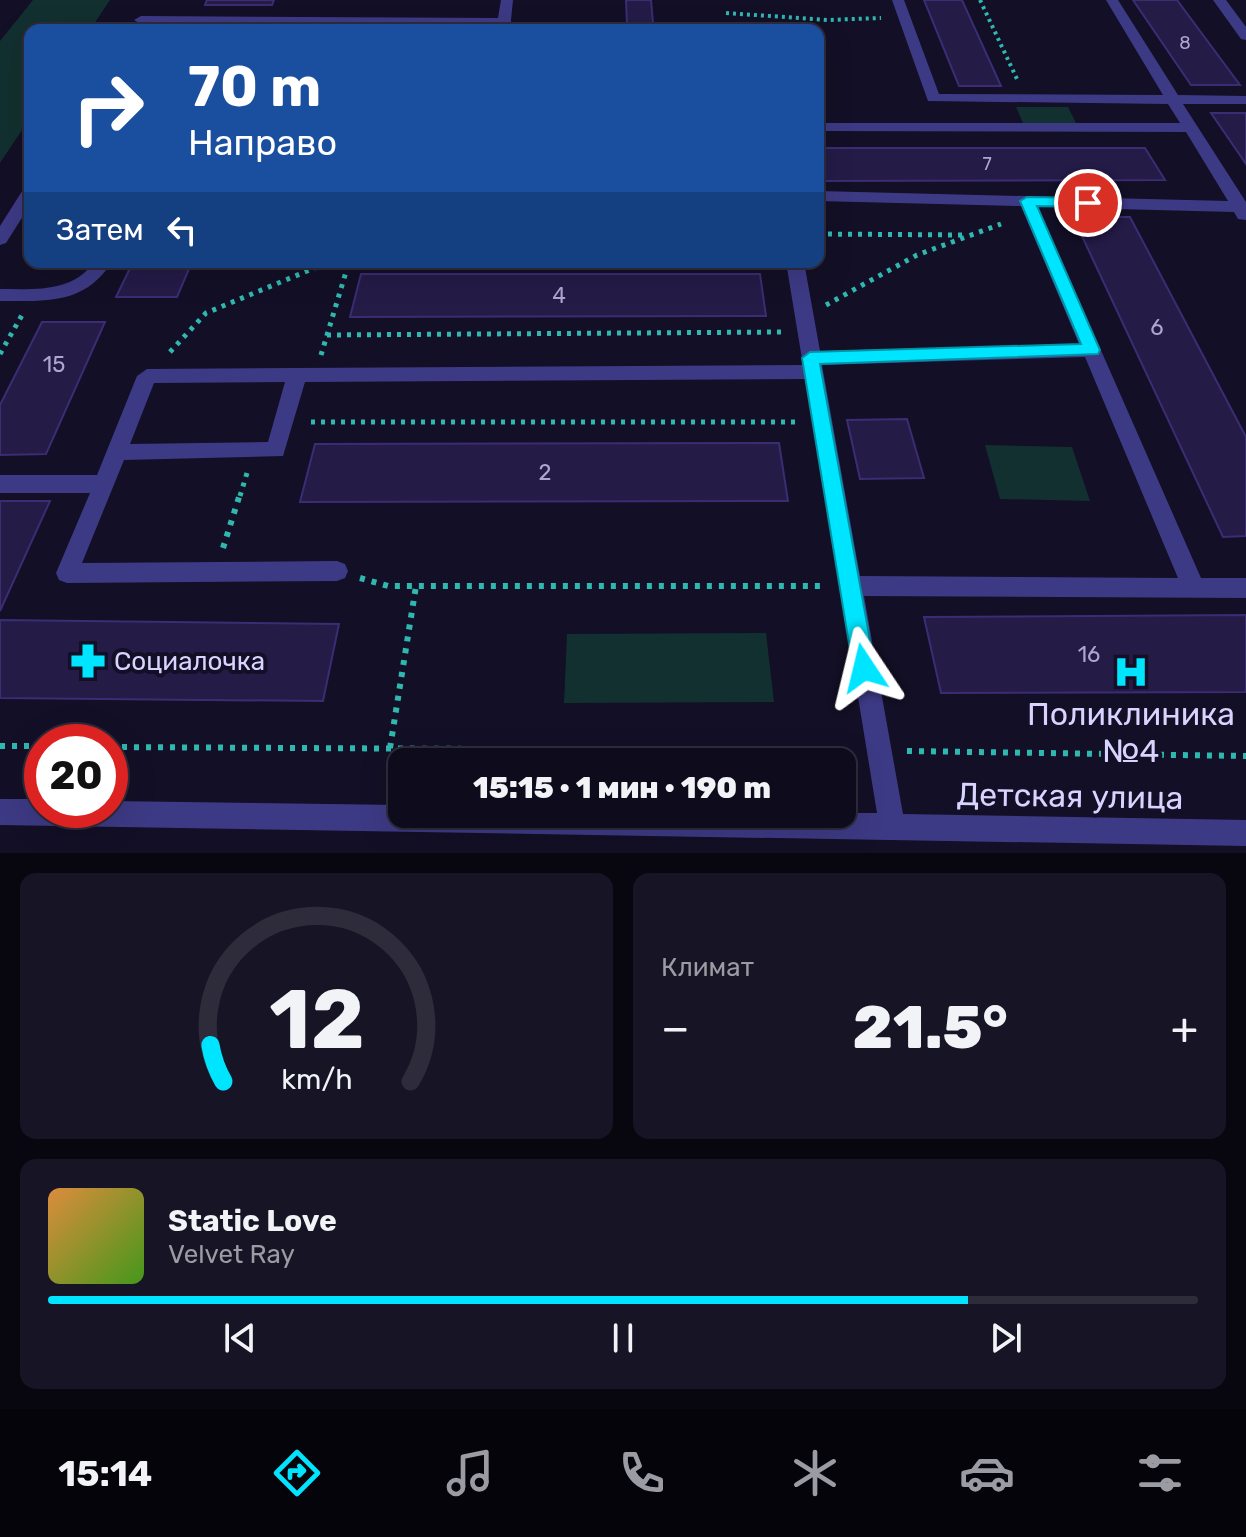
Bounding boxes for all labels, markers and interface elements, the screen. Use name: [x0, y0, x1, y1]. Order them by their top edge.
house number: 8: [1179, 32, 1191, 54]
text: 70 m: [188, 54, 321, 120]
icon: right: [56, 56, 160, 160]
text: Направо: [188, 121, 337, 164]
house number: 7: [982, 153, 992, 175]
pin: [1054, 169, 1122, 237]
icon: arrive: [1066, 181, 1110, 225]
icon: left: [160, 208, 204, 252]
text: Затем: [56, 212, 144, 248]
house number: 4: [552, 282, 566, 309]
house number: 6: [1150, 314, 1164, 341]
house number: 15: [43, 351, 65, 378]
house number: 2: [539, 459, 551, 486]
position arrow: [822, 626, 906, 710]
house number: 16: [1078, 641, 1100, 668]
pharmacy icon: Социалочка: [69, 642, 107, 680]
place label: Социалочка: [114, 646, 265, 677]
hospital icon: Поликлиника №4: [1112, 653, 1150, 691]
place label: Поликлиника №4: [1027, 695, 1235, 770]
speed limit sign: 20: [24, 724, 128, 828]
text: 15:15 · 1 мин · 190 m: [473, 770, 771, 806]
street label: Детская улица: [956, 775, 1184, 817]
text: Климат: [661, 952, 754, 983]
text: 12: [269, 970, 364, 1069]
text: 21.5°: [852, 992, 1008, 1063]
text: −: [661, 1002, 690, 1054]
text: +: [1171, 1002, 1198, 1054]
text: km/h: [281, 1062, 352, 1096]
text: Static Love: [168, 1203, 337, 1239]
text: Velvet Ray: [168, 1239, 295, 1270]
icon: previous: [218, 1316, 262, 1360]
icon: pause: [601, 1316, 645, 1360]
icon: next: [984, 1316, 1028, 1360]
icon: directions: [269, 1445, 325, 1501]
icon: music: [442, 1445, 498, 1501]
icon: phone: [614, 1445, 670, 1501]
icon: climate: [787, 1445, 843, 1501]
icon: car: [959, 1445, 1015, 1501]
icon: filters: [1132, 1445, 1188, 1501]
text: 15:14: [58, 1452, 152, 1495]

